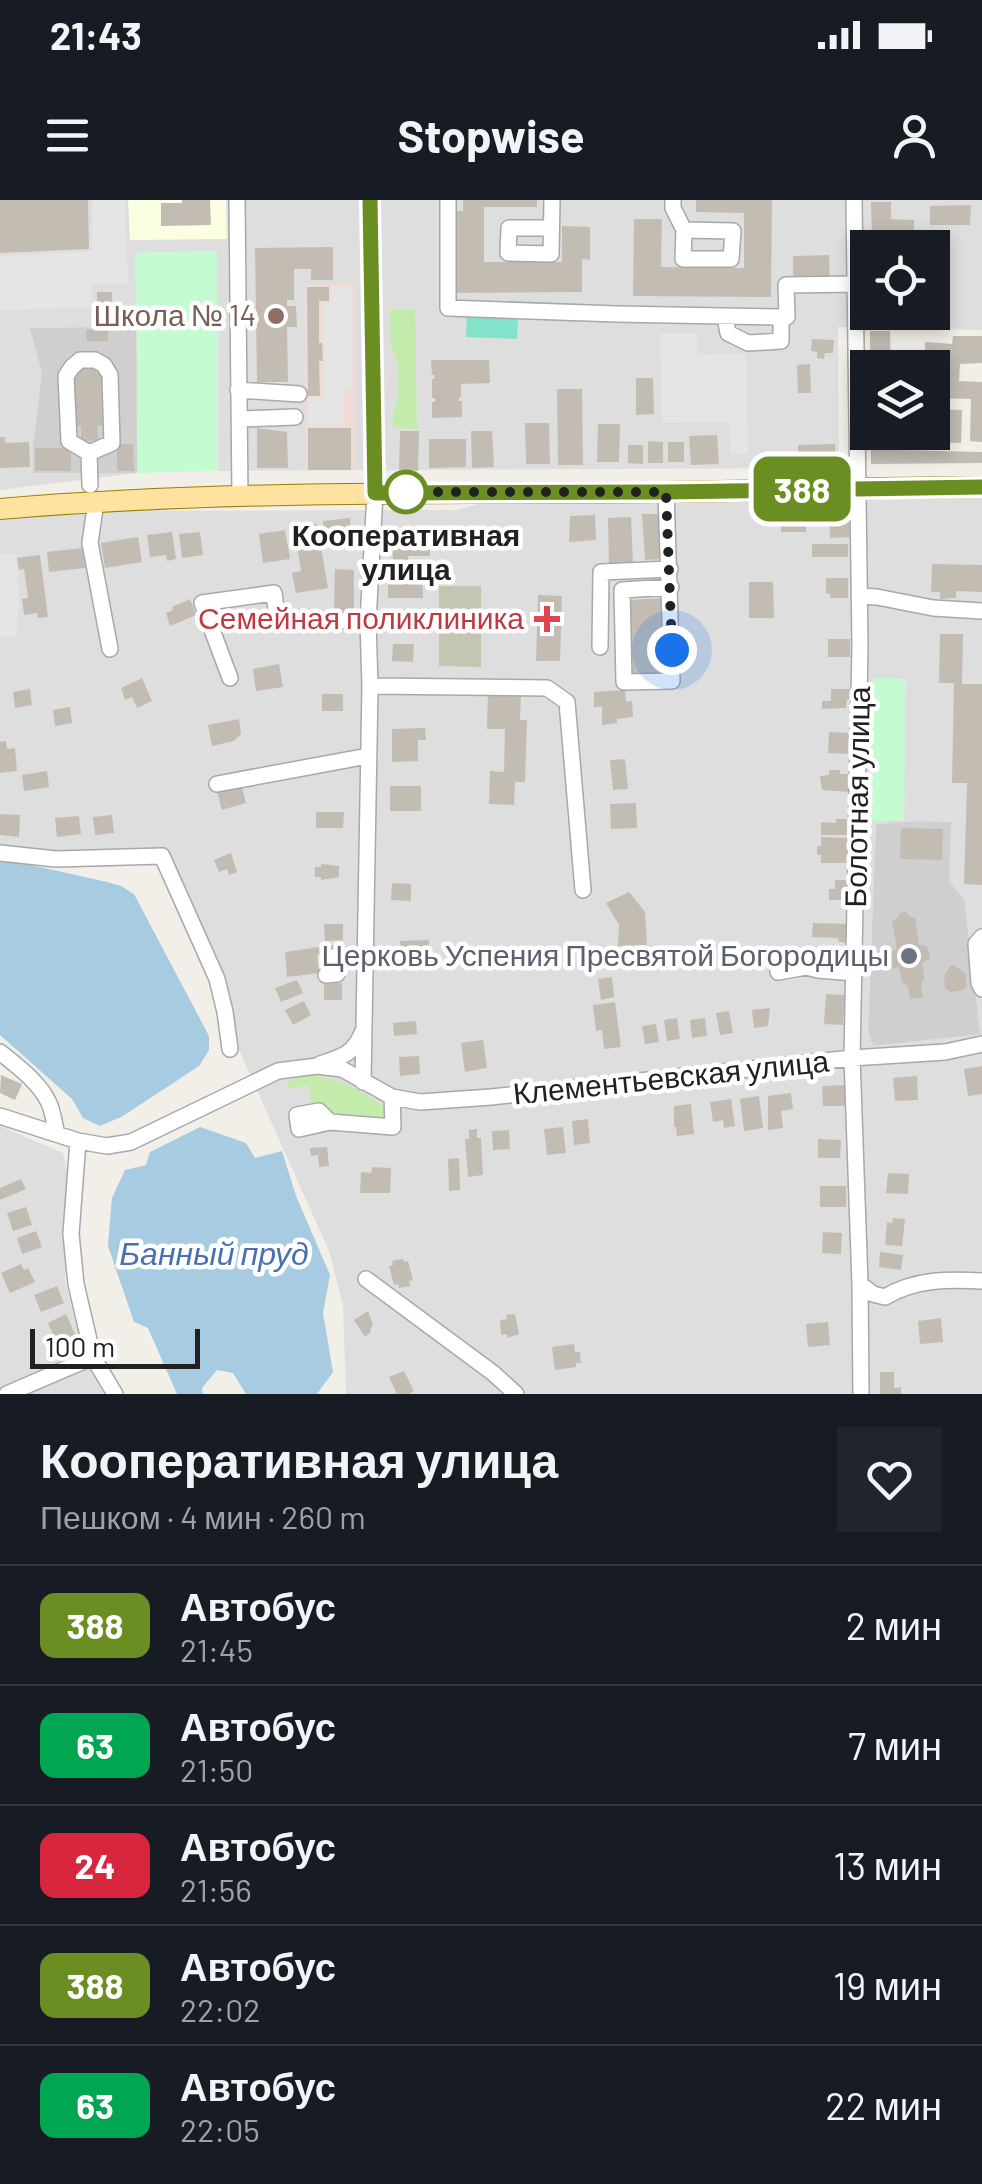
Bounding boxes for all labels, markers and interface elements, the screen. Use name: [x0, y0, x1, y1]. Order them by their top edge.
text: 21:43: [50, 12, 142, 58]
icon: menu: [40, 108, 95, 163]
text: Stopwise: [397, 108, 585, 162]
icon: person: [887, 108, 942, 163]
map controls: [850, 230, 950, 450]
button: locate: [850, 230, 950, 330]
place label: Школа № 14: [94, 296, 256, 332]
marker: Школа № 14: [265, 305, 287, 327]
button: layers: [850, 350, 950, 450]
line badge: 388: [744, 456, 860, 522]
text: 388: [774, 468, 830, 510]
marker: Кооперативная улица: [385, 471, 427, 513]
place label: Кооперативная улица: [292, 516, 520, 586]
place label: Семейная поликлиника: [198, 599, 524, 635]
marker: Семейная поликлиника: [534, 606, 560, 632]
your location: [647, 625, 697, 675]
street label: Болотная улица: [836, 686, 876, 908]
place label: Церковь Успения Пресвятой Богородицы: [321, 936, 889, 972]
marker: Церковь Успения Пресвятой Богородицы: [898, 945, 920, 967]
street label: Клементьевская улица: [511, 1041, 831, 1111]
water label: Банный пруд: [119, 1233, 309, 1272]
scale bar: [30, 1324, 200, 1368]
text: 100 m: [45, 1329, 115, 1363]
button: heart: [837, 1427, 942, 1532]
text: Кооперативная улица: [40, 1430, 558, 1488]
text: Пешком · 4 мин · 260 m: [40, 1497, 366, 1535]
text: Автобус: [180, 1583, 336, 1629]
text: 2 мин: [846, 1602, 942, 1648]
text: 388: [67, 1604, 123, 1646]
text: 21:45: [180, 1630, 253, 1668]
text: Автобус: [180, 1703, 336, 1749]
text: 7 мин: [848, 1722, 942, 1768]
text: 63: [76, 1724, 114, 1766]
text: 21:50: [180, 1750, 253, 1788]
text: Автобус: [180, 1823, 336, 1869]
text: 13 мин: [833, 1842, 942, 1888]
text: 24: [75, 1844, 115, 1886]
text: 21:56: [180, 1870, 252, 1908]
text: Автобус: [180, 1943, 336, 1989]
text: 19 мин: [833, 1962, 942, 2008]
text: 388: [67, 1964, 123, 2006]
text: 22:02: [180, 1990, 260, 2028]
text: Автобус: [180, 2063, 336, 2109]
text: 22 мин: [825, 2082, 942, 2128]
text: 63: [76, 2084, 114, 2126]
text: 22:05: [180, 2110, 260, 2148]

